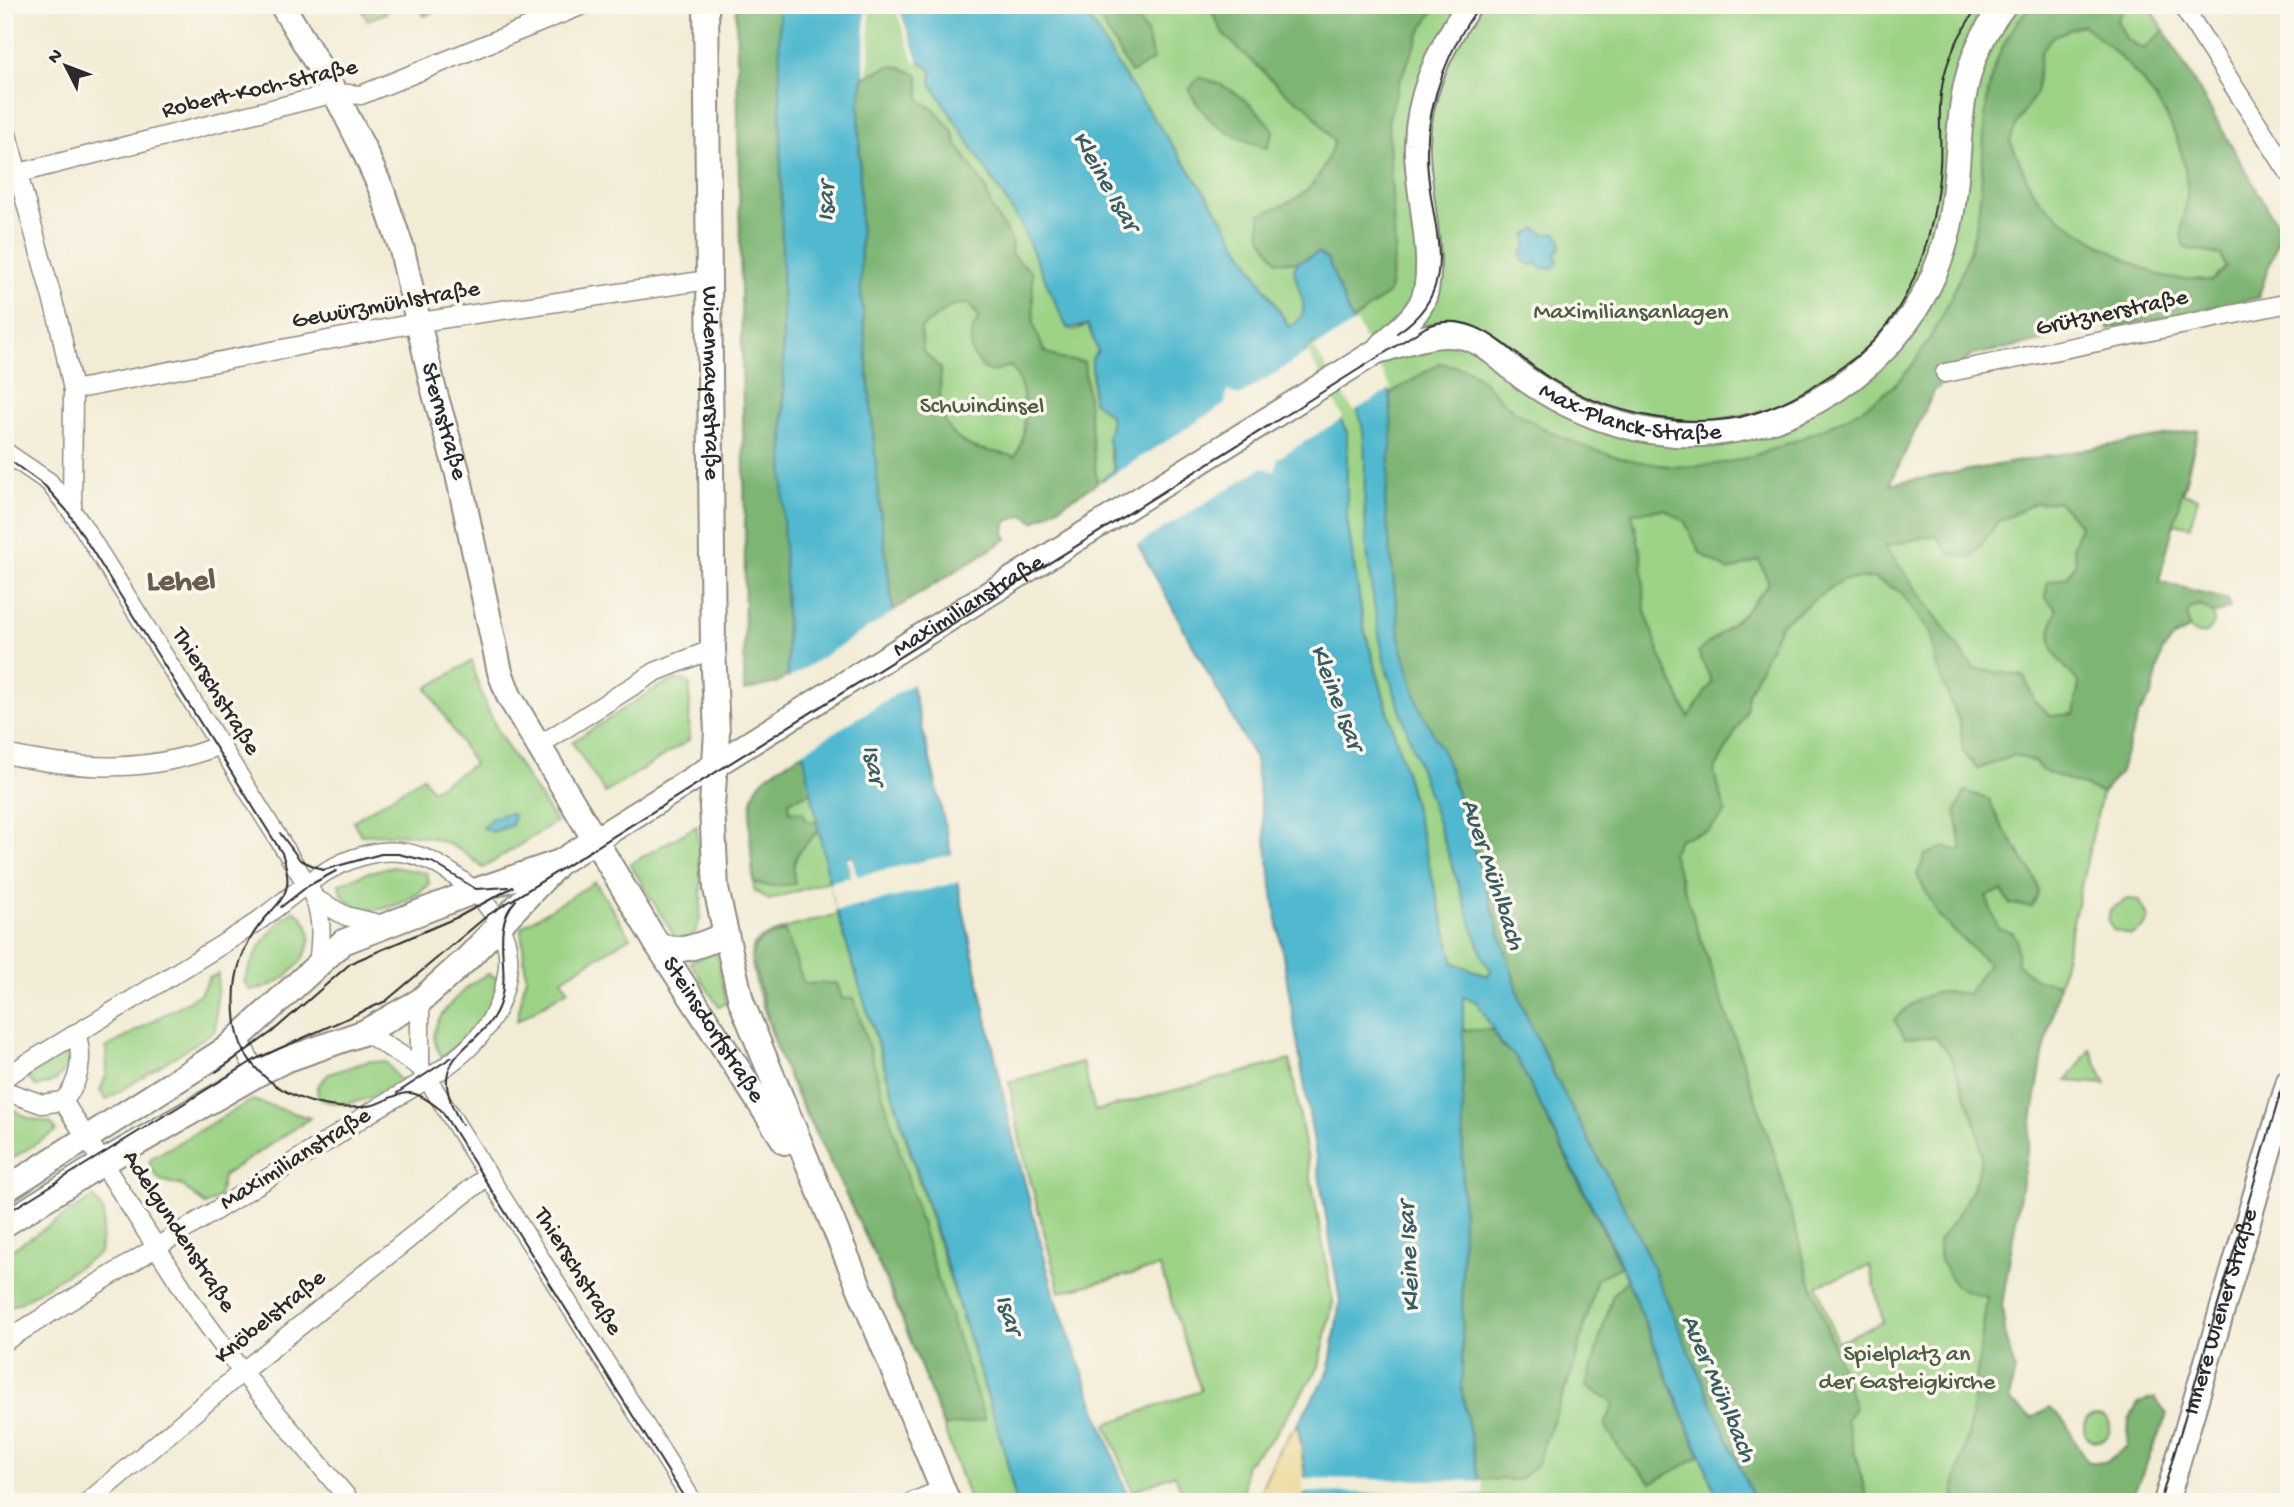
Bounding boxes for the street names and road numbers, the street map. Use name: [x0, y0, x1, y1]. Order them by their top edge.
street label: Robert-Koch-Straße: [159, 53, 361, 127]
street label: Gewürzmühlstraße: [290, 275, 483, 337]
street label: Grütznerstraße: [2033, 284, 2191, 344]
street label: Widenmayerstraße: [695, 286, 726, 481]
street label: Sternstraße: [413, 360, 474, 484]
street label: Max-Planck-Straße: [1533, 377, 1724, 449]
street label: Maximilianstraße: [888, 548, 1050, 665]
street label: Thierschstraße: [163, 621, 266, 762]
street label: Steinsdorfstraße: [655, 951, 771, 1109]
street label: Maximilianstraße: [215, 1102, 377, 1218]
street label: Adelgundenstraße: [115, 1145, 242, 1319]
street label: Thierschstraße: [525, 1201, 628, 1342]
street label: Innere Wiener Straße: [2178, 1205, 2266, 1418]
street label: Knöbelstraße: [209, 1264, 333, 1372]

